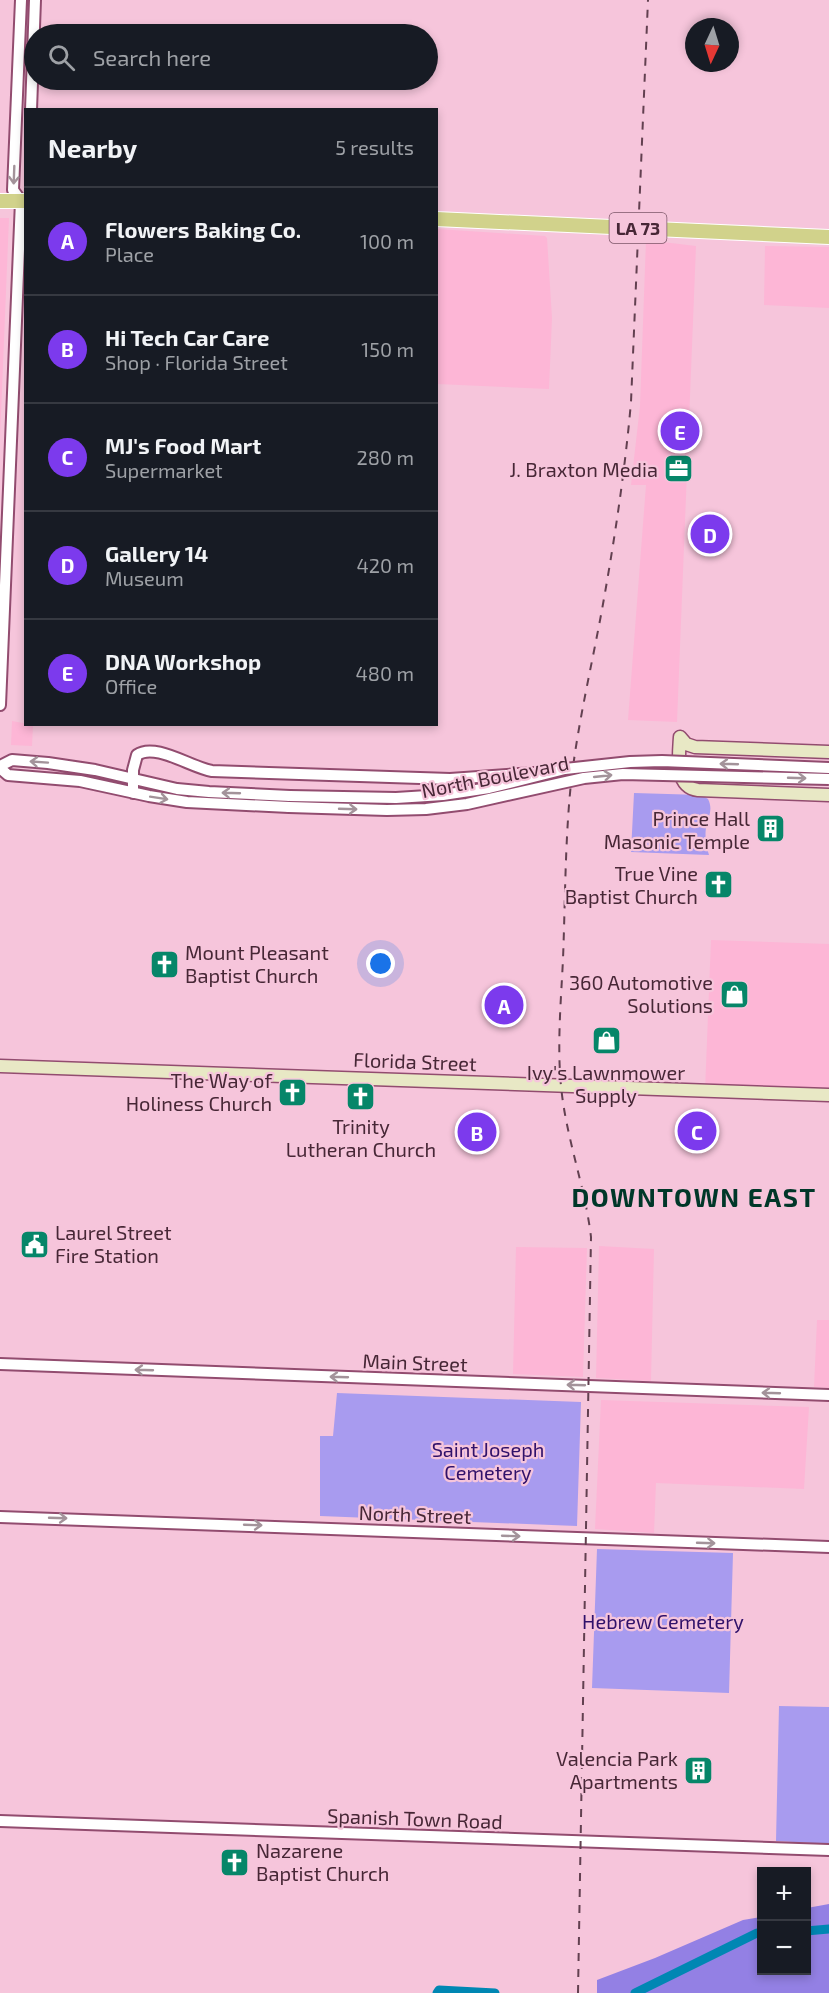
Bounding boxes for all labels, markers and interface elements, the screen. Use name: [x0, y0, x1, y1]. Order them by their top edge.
north arrow: [685, 18, 739, 72]
search box: [24, 24, 438, 90]
icon: search: [45, 41, 78, 74]
text: Search here: [93, 44, 211, 70]
text: Nearby: [48, 132, 137, 163]
text: 5 results: [335, 135, 414, 159]
one-way arrow: [8, 164, 20, 184]
road number: LA 73: [610, 213, 666, 243]
text: Flowers Baking Co.: [105, 216, 301, 242]
text: A: [61, 229, 74, 253]
text: 100 m: [360, 229, 414, 253]
text: Place: [105, 242, 154, 266]
text: Hi Tech Car Care: [105, 324, 269, 350]
text: B: [61, 337, 74, 361]
text: 150 m: [361, 337, 414, 361]
text: Shop · Florida Street: [105, 350, 288, 374]
pin: E: [660, 408, 700, 454]
text: MJ's Food Mart: [105, 432, 261, 458]
text: C: [62, 445, 73, 469]
text: 280 m: [357, 445, 414, 469]
office icon: J. Braxton Media: [663, 453, 695, 485]
place label: J. Braxton Media: [509, 457, 658, 481]
text: Supermarket: [105, 458, 223, 482]
pin: D: [690, 512, 730, 556]
text: Gallery 14: [105, 540, 208, 566]
text: D: [61, 553, 74, 577]
text: 420 m: [356, 553, 414, 577]
text: Museum: [105, 566, 184, 590]
text: DNA Workshop: [105, 648, 261, 674]
text: E: [62, 661, 73, 685]
text: 480 m: [356, 661, 414, 685]
text: Office: [105, 674, 157, 698]
street label: North Boulevard: [419, 750, 571, 802]
one-way arrow: [30, 756, 50, 767]
one-way arrow: [719, 758, 739, 770]
one-way arrow: [592, 770, 612, 781]
one-way arrow: [787, 772, 807, 783]
one-way arrow: [222, 788, 242, 799]
one-way arrow: [149, 793, 169, 804]
one-way arrow: [337, 803, 357, 815]
place label: Prince Hall Masonic Temple: [604, 806, 750, 853]
building icon: Prince Hall Masonic Temple: [755, 813, 787, 845]
place label: True Vine Baptist Church: [565, 861, 698, 908]
church icon: True Vine Baptist Church: [703, 868, 735, 900]
place label: Mount Pleasant Baptist Church: [185, 940, 329, 987]
church icon: Mount Pleasant Baptist Church: [148, 948, 180, 980]
your location: [366, 949, 395, 978]
place label: 360 Automotive Solutions: [569, 970, 713, 1017]
shop icon: 360 Automotive Solutions: [718, 978, 750, 1010]
pin: A: [484, 982, 524, 1028]
shop icon: Ivy's Lawnmower Supply: [590, 1025, 622, 1057]
street label: Florida Street: [353, 1047, 478, 1075]
place label: Ivy's Lawnmower Supply: [527, 1060, 685, 1107]
place label: The Way of Holiness Church: [126, 1068, 272, 1115]
church icon: The Way of Holiness Church: [277, 1076, 309, 1108]
church icon: Trinity Lutheran Church: [345, 1080, 377, 1112]
pin: C: [678, 1108, 716, 1154]
pin: B: [458, 1110, 496, 1154]
place label: Trinity Lutheran Church: [286, 1114, 436, 1161]
district label: DOWNTOWN EAST: [571, 1181, 817, 1212]
place label: Laurel Street Fire Station: [55, 1220, 172, 1267]
public building icon: Laurel Street Fire Station: [18, 1228, 50, 1260]
street label: Main Street: [362, 1348, 468, 1376]
one-way arrow: [134, 1364, 154, 1375]
one-way arrow: [329, 1371, 349, 1383]
one-way arrow: [566, 1380, 586, 1391]
one-way arrow: [761, 1387, 781, 1398]
park label: Saint Joseph Cemetery: [432, 1437, 544, 1484]
street label: North Street: [358, 1500, 472, 1528]
one-way arrow: [48, 1513, 68, 1524]
one-way arrow: [243, 1520, 263, 1531]
one-way arrow: [501, 1530, 521, 1541]
one-way arrow: [696, 1537, 716, 1548]
park label: Hebrew Cemetery: [582, 1609, 744, 1633]
place label: Valencia Park Apartments: [556, 1746, 678, 1793]
building icon: Valencia Park Apartments: [683, 1754, 715, 1786]
street label: Spanish Town Road: [327, 1803, 503, 1833]
place label: Nazarene Baptist Church: [256, 1838, 389, 1885]
church icon: Nazarene Baptist Church: [219, 1846, 251, 1878]
map controls: [757, 1867, 811, 1975]
button: +: [757, 1867, 811, 1921]
button: −: [757, 1921, 811, 1975]

